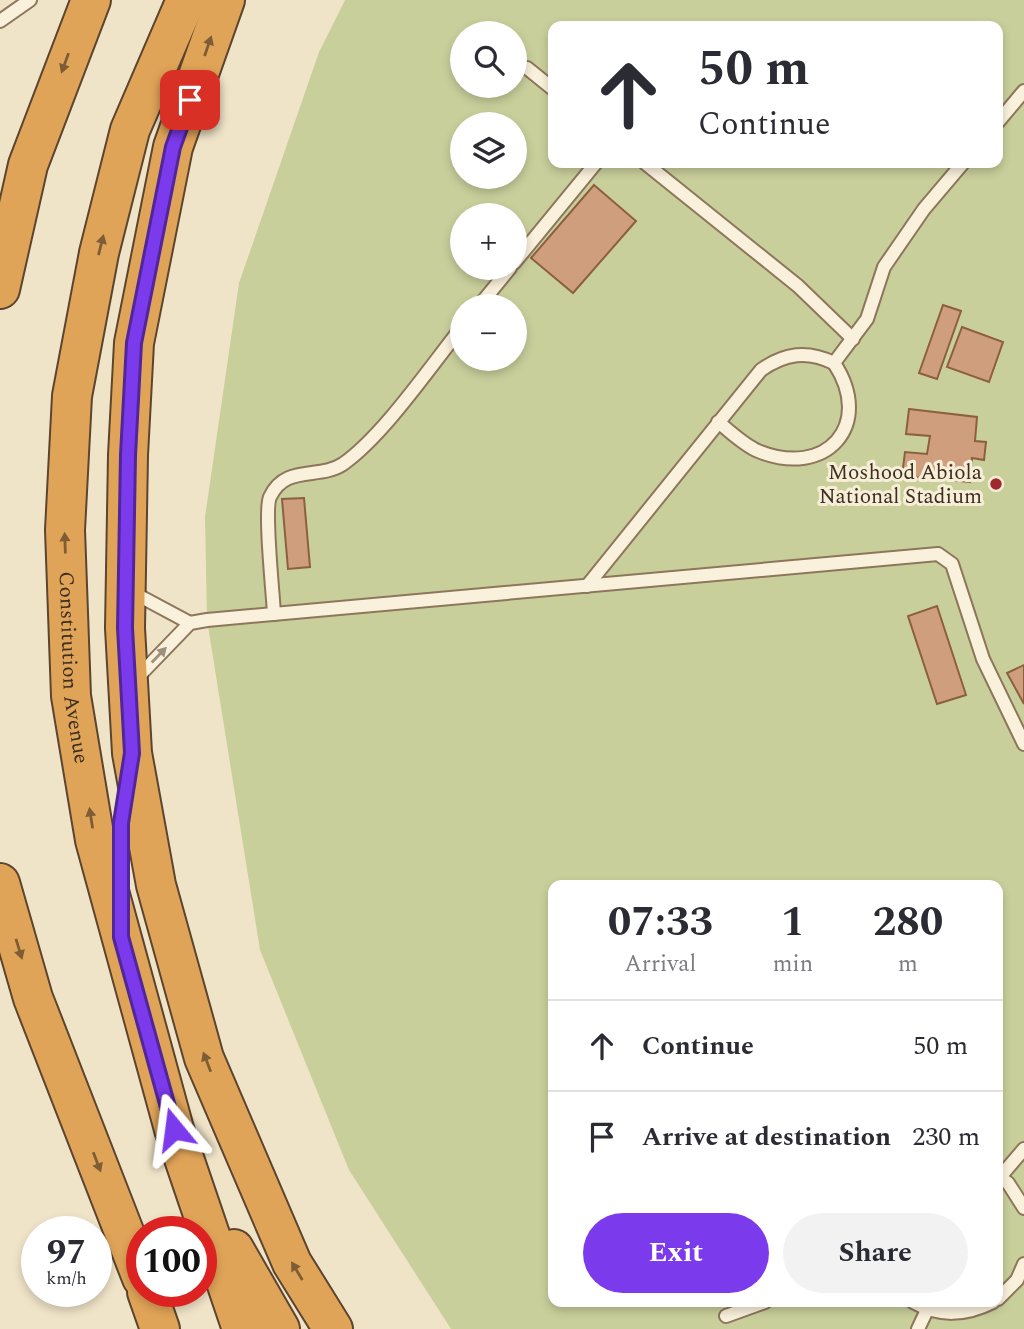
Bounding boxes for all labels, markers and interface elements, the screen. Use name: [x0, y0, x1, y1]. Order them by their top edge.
map controls: [450, 21, 527, 371]
button: search: [450, 21, 527, 98]
text: 50 m: [698, 32, 809, 107]
one-way arrow: [203, 35, 214, 56]
icon: ahead: [583, 49, 674, 140]
one-way arrow: [59, 53, 70, 74]
pin: [160, 70, 220, 130]
icon: arrive: [171, 81, 209, 119]
text: Continue: [698, 100, 831, 149]
button: layers: [450, 112, 527, 189]
button: +: [450, 203, 527, 280]
one-way arrow: [96, 234, 107, 256]
button: −: [450, 294, 527, 371]
place label: Moshood Abiola National Stadium: [819, 457, 983, 513]
marker: Moshood Abiola National Stadium: [988, 476, 1004, 492]
one-way arrow: [60, 531, 71, 553]
street label: Constitution Avenue: [50, 571, 97, 766]
one-way arrow: [151, 647, 167, 664]
one-way arrow: [85, 806, 96, 828]
text: 07:33: [608, 891, 713, 954]
text: 1: [781, 891, 805, 954]
text: 280: [873, 891, 943, 954]
one-way arrow: [14, 939, 24, 960]
text: Arrival: [625, 947, 696, 982]
text: min: [773, 947, 813, 982]
text: m: [898, 947, 918, 982]
text: Continue: [642, 1026, 754, 1066]
text: 50 m: [913, 1026, 968, 1066]
icon: ahead: [583, 1027, 621, 1065]
one-way arrow: [201, 1052, 212, 1073]
position arrow: [137, 1092, 211, 1166]
text: Arrive at destination: [642, 1117, 891, 1157]
text: 230 m: [912, 1117, 980, 1157]
icon: arrive: [583, 1118, 621, 1156]
one-way arrow: [92, 1152, 103, 1173]
button: Exit: [583, 1213, 769, 1293]
button: Share: [783, 1213, 968, 1293]
speed limit sign: 100: [126, 1216, 217, 1307]
text: 97: [47, 1226, 86, 1279]
one-way arrow: [291, 1262, 303, 1281]
text: km/h: [46, 1265, 87, 1292]

